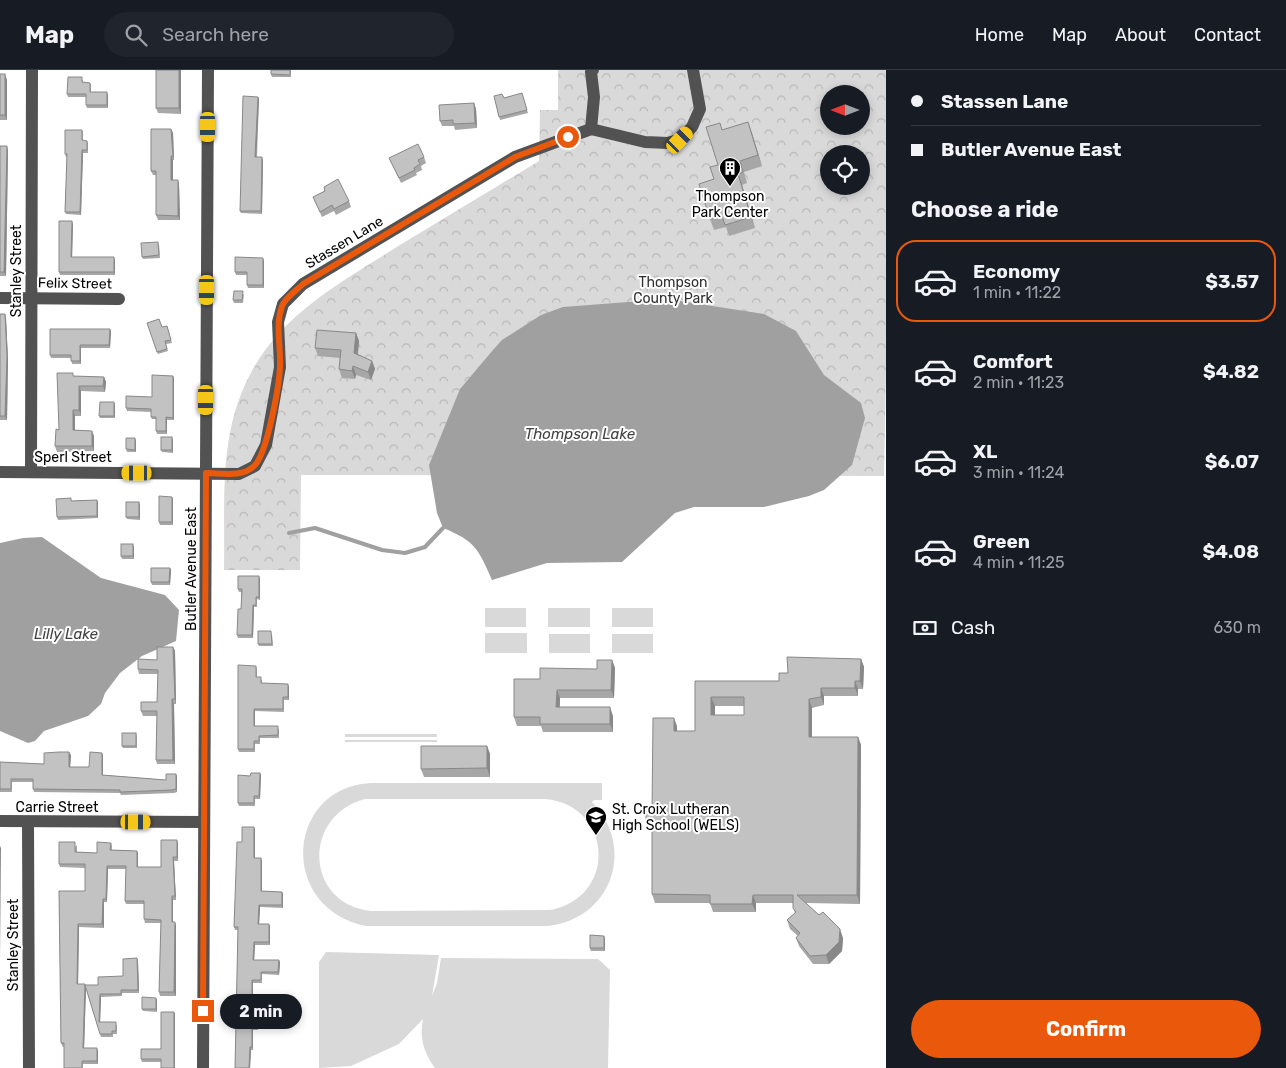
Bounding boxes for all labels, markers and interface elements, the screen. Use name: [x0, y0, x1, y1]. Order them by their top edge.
search box: [104, 12, 454, 57]
text: Map: [25, 21, 74, 49]
icon: search: [122, 21, 150, 49]
text: Search here: [162, 23, 269, 46]
text: Home: [975, 24, 1024, 46]
text: Map: [1052, 24, 1087, 46]
text: About: [1115, 24, 1166, 46]
text: Contact: [1194, 24, 1261, 46]
north arrow: [820, 85, 870, 135]
map controls: [820, 85, 870, 195]
text: Stassen Lane: [941, 90, 1068, 113]
car: [200, 112, 215, 142]
car: [664, 124, 695, 156]
route start: [557, 126, 579, 148]
text: Butler Avenue East: [941, 138, 1121, 161]
button: locate: [820, 145, 870, 195]
building icon: Thompson Park Center: [718, 156, 742, 187]
place label: Thompson Park Center: [692, 188, 769, 221]
text: Choose a ride: [911, 196, 1058, 223]
street label: Stassen Lane: [302, 212, 386, 272]
street label: Stanley Street: [8, 224, 25, 317]
icon: car: [913, 259, 958, 304]
text: Economy: [973, 260, 1060, 283]
text: $3.57: [1205, 270, 1259, 293]
street label: Felix Street: [38, 274, 113, 293]
park label: Thompson County Park: [633, 274, 714, 307]
car: [199, 275, 214, 305]
text: 1 min · 11:22: [973, 283, 1061, 302]
icon: car: [913, 349, 958, 394]
text: Comfort: [973, 350, 1053, 373]
text: $4.82: [1203, 360, 1259, 383]
text: 2 min · 11:23: [973, 373, 1064, 392]
car: [198, 385, 213, 415]
water label: Thompson Lake: [525, 425, 636, 443]
icon: car: [913, 439, 958, 484]
text: XL: [973, 440, 997, 463]
street label: Sperl Street: [34, 449, 112, 466]
text: $6.07: [1205, 450, 1259, 473]
text: 3 min · 11:24: [973, 463, 1064, 482]
car: [122, 466, 152, 481]
street label: Butler Avenue East: [183, 507, 200, 631]
icon: car: [913, 529, 958, 574]
text: Green: [973, 530, 1030, 553]
text: $4.08: [1202, 540, 1259, 563]
text: 4 min · 11:25: [973, 553, 1064, 572]
icon: cash: [911, 614, 939, 642]
text: Cash: [951, 616, 995, 639]
text: 630 m: [1213, 618, 1261, 637]
water label: Lilly Lake: [34, 625, 99, 643]
street label: Carrie Street: [16, 799, 99, 816]
place label: St. Croix Lutheran High School (WELS): [612, 801, 739, 834]
school or university icon: St. Croix Lutheran High School (WELS): [584, 805, 608, 836]
car: [121, 815, 151, 830]
street label: Stanley Street: [5, 898, 22, 991]
callout: 2 min: [220, 994, 303, 1028]
route end: [192, 1000, 214, 1022]
button: Confirm: [911, 1000, 1261, 1058]
text: 2 min: [239, 1002, 283, 1021]

